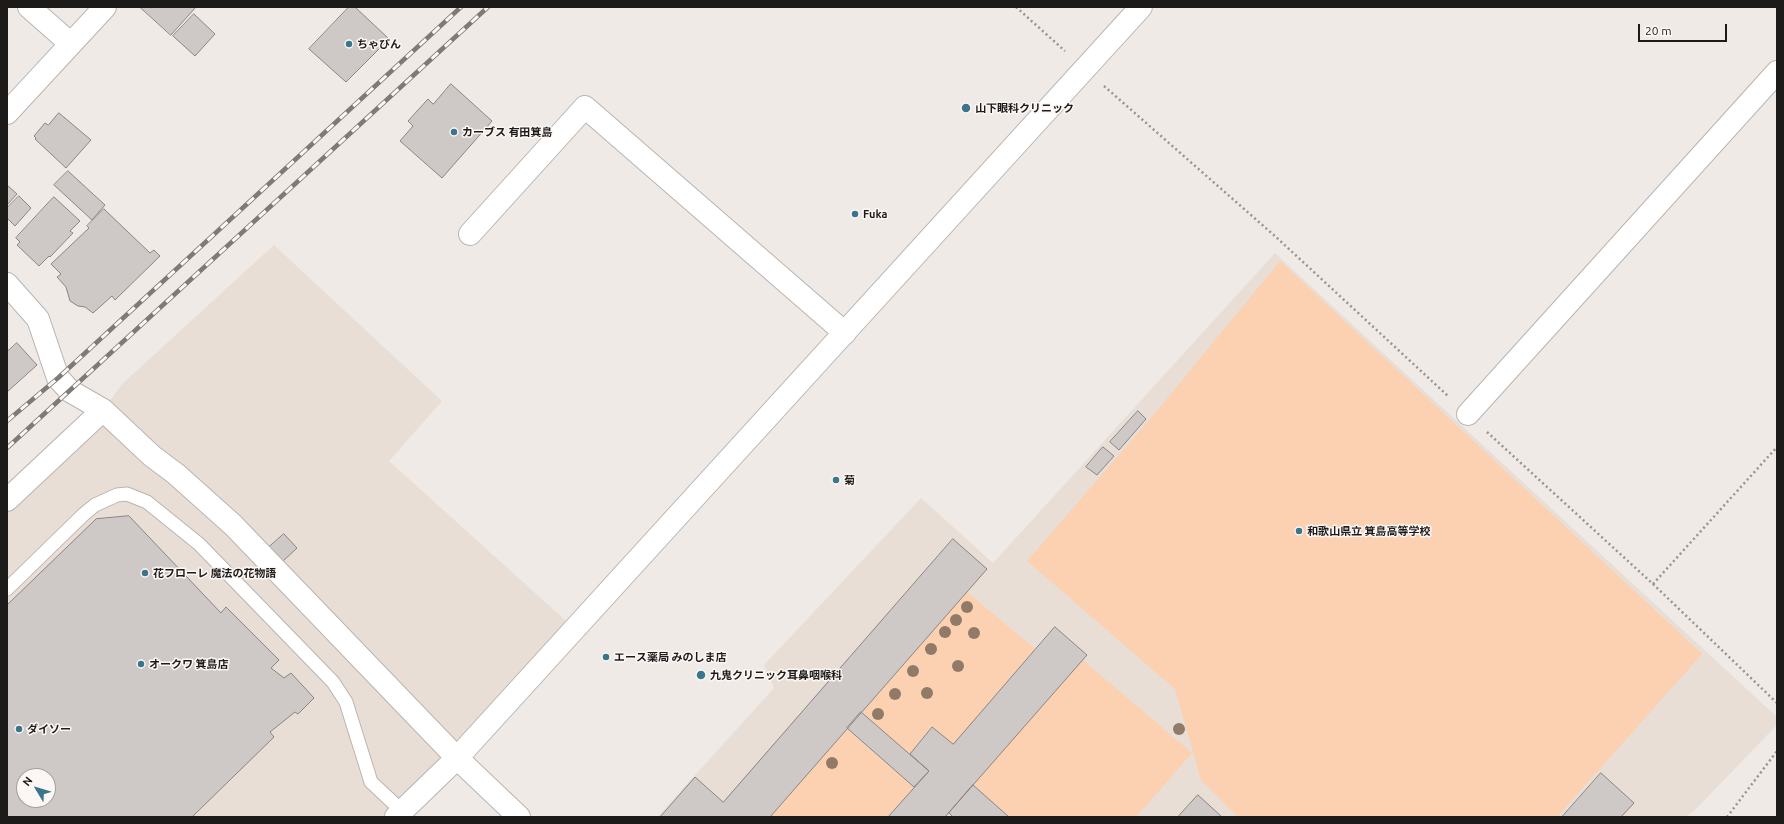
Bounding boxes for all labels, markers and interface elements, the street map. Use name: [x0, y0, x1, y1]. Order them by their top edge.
scale bar: [1640, 16, 1729, 42]
text: 20 m: [1645, 24, 1672, 37]
place label: ちゃびん: [357, 37, 401, 51]
marker: ちゃびん: [344, 39, 354, 49]
place label: 山下眼科クリニック: [975, 101, 1074, 115]
marker: 山下眼科クリニック: [960, 102, 972, 114]
place label: カーブス 有田箕島: [462, 125, 553, 139]
marker: カーブス 有田箕島: [449, 127, 459, 137]
place label: Fuka: [863, 207, 887, 221]
marker: Fuka: [850, 209, 860, 219]
place label: 菊: [844, 473, 855, 487]
marker: 菊: [831, 475, 841, 485]
place label: 和歌山県立 箕島高等学校: [1307, 524, 1431, 538]
marker: 和歌山県立 箕島高等学校: [1294, 526, 1304, 536]
place label: 花フローレ 魔法の花物語: [153, 566, 277, 580]
marker: 花フローレ 魔法の花物語: [140, 568, 150, 578]
place label: エース薬局 みのしま店: [614, 650, 727, 664]
marker: エース薬局 みのしま店: [601, 652, 611, 662]
place label: オークワ 箕島店: [149, 657, 229, 671]
marker: オークワ 箕島店: [136, 659, 146, 669]
place label: 九鬼クリニック耳鼻咽喉科: [710, 668, 842, 682]
marker: 九鬼クリニック耳鼻咽喉科: [695, 669, 707, 681]
place label: ダイソー: [27, 722, 71, 736]
marker: ダイソー: [14, 724, 24, 734]
north arrow: [16, 768, 56, 808]
text: N: [20, 774, 35, 788]

